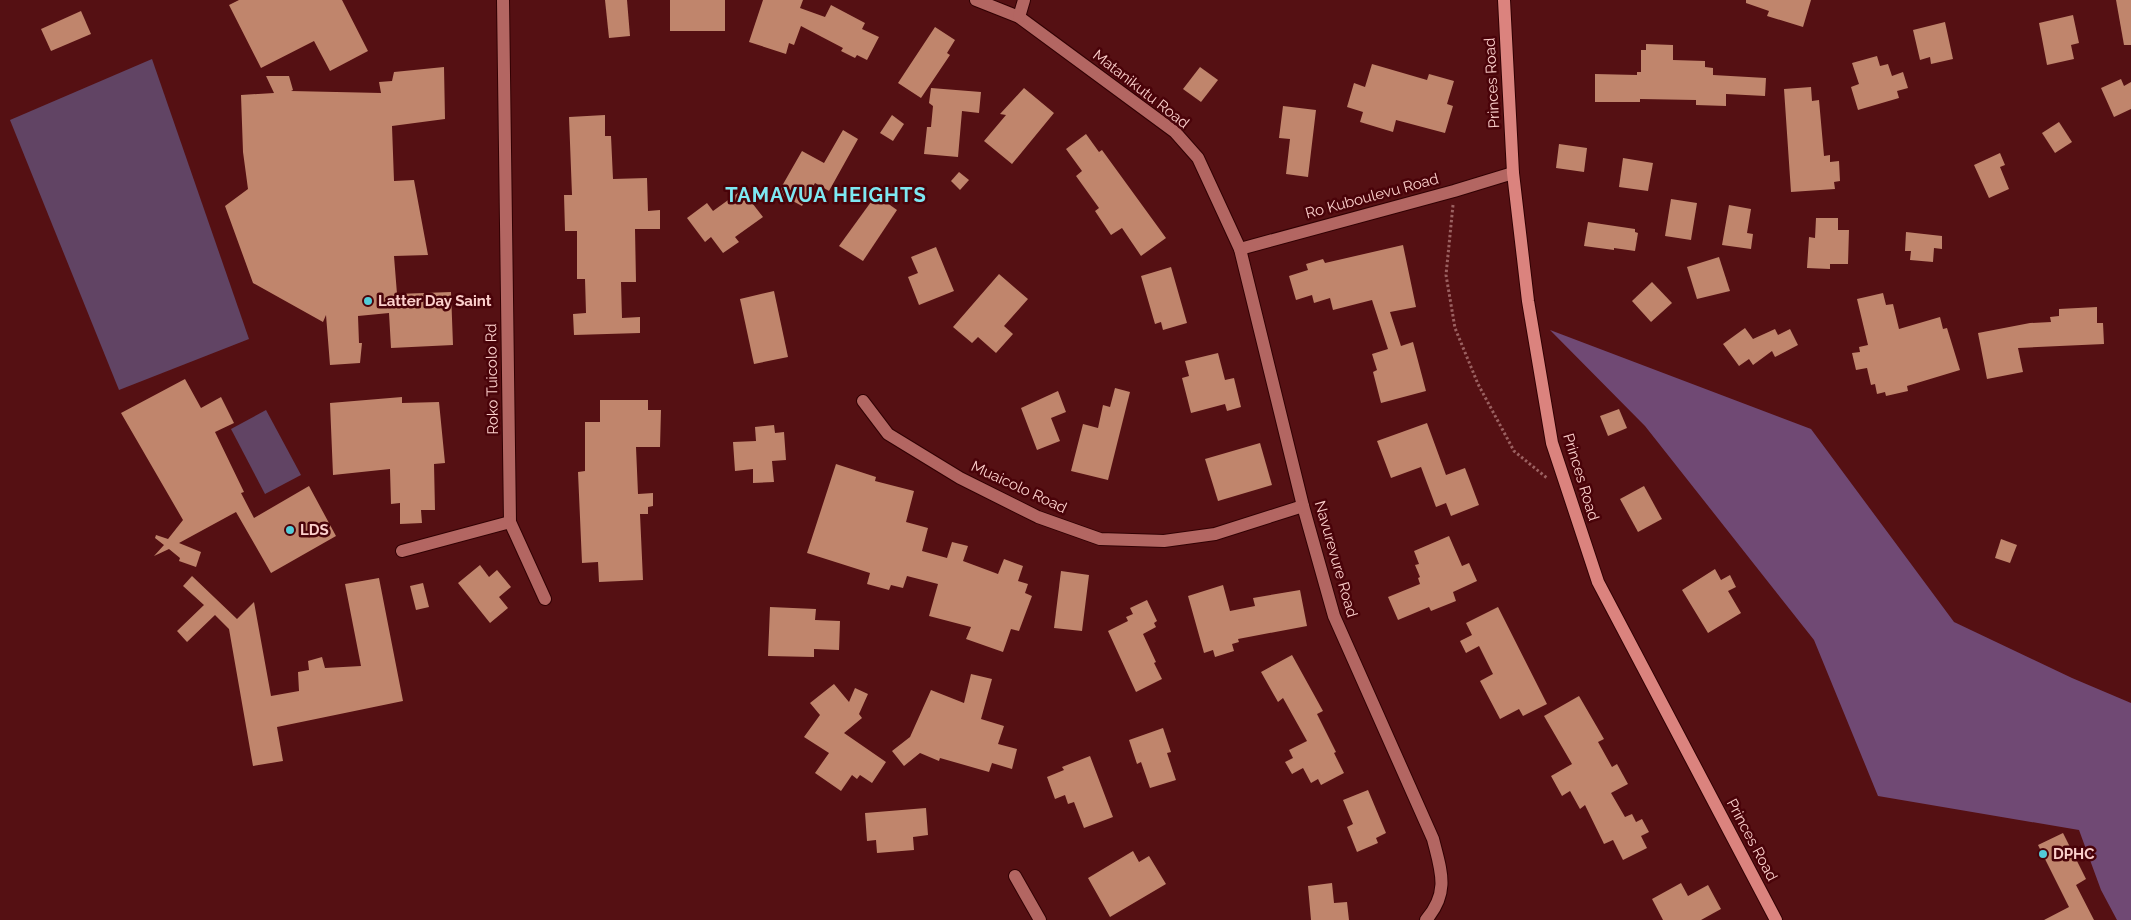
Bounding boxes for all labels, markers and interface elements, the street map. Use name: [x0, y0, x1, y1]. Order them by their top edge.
street label: Princes Road: [1481, 37, 1503, 129]
street label: Matanikutu Road: [1089, 46, 1193, 132]
street label: Ro Kuboulevu Road: [1303, 170, 1441, 222]
district label: TAMAVUA HEIGHTS: [725, 183, 927, 207]
place label: Latter Day Saint: [378, 292, 492, 310]
marker: Latter Day Saint: [362, 295, 374, 307]
street label: Roko Tuicolo Rd: [482, 323, 502, 435]
street label: Princes Road: [1559, 431, 1603, 523]
street label: Muaicolo Road: [968, 457, 1070, 517]
street label: Navurevure Road: [1311, 499, 1361, 619]
place label: LDS: [300, 521, 329, 539]
marker: LDS: [284, 524, 296, 536]
street label: Princes Road: [1723, 796, 1781, 884]
place label: DPHC: [2053, 845, 2095, 863]
marker: DPHC: [2037, 848, 2049, 860]

